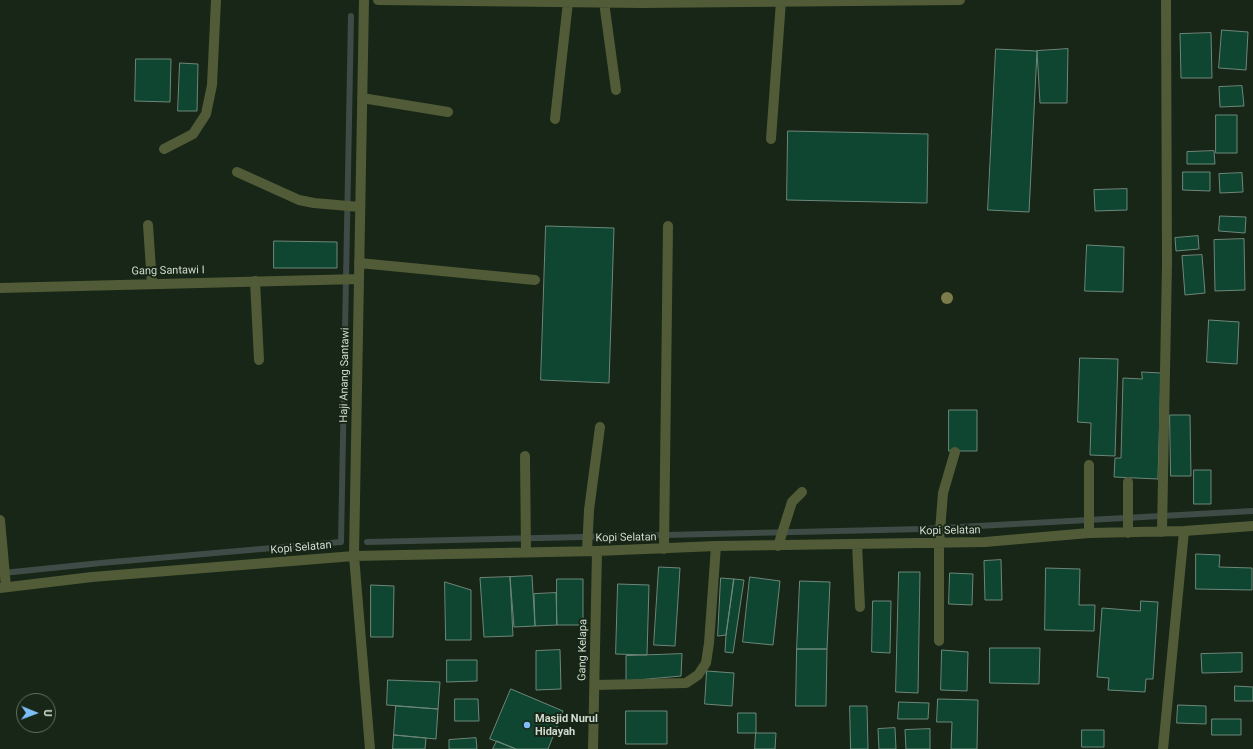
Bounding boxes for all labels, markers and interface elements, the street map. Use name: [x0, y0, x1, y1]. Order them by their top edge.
street label: Gang Santawi I: [131, 264, 205, 278]
street label: Haji Anang Santawi: [338, 327, 352, 423]
street label: Kopi Selatan: [919, 524, 981, 538]
street label: Kopi Selatan: [595, 531, 657, 545]
street label: Kopi Selatan: [270, 539, 332, 557]
street label: Gang Kelapa: [576, 619, 590, 681]
north arrow: [16, 693, 56, 733]
text: U: [41, 709, 54, 717]
place label: Masjid Nurul Hidayah: [535, 712, 598, 738]
marker: Masjid Nurul Hidayah: [522, 720, 532, 730]

